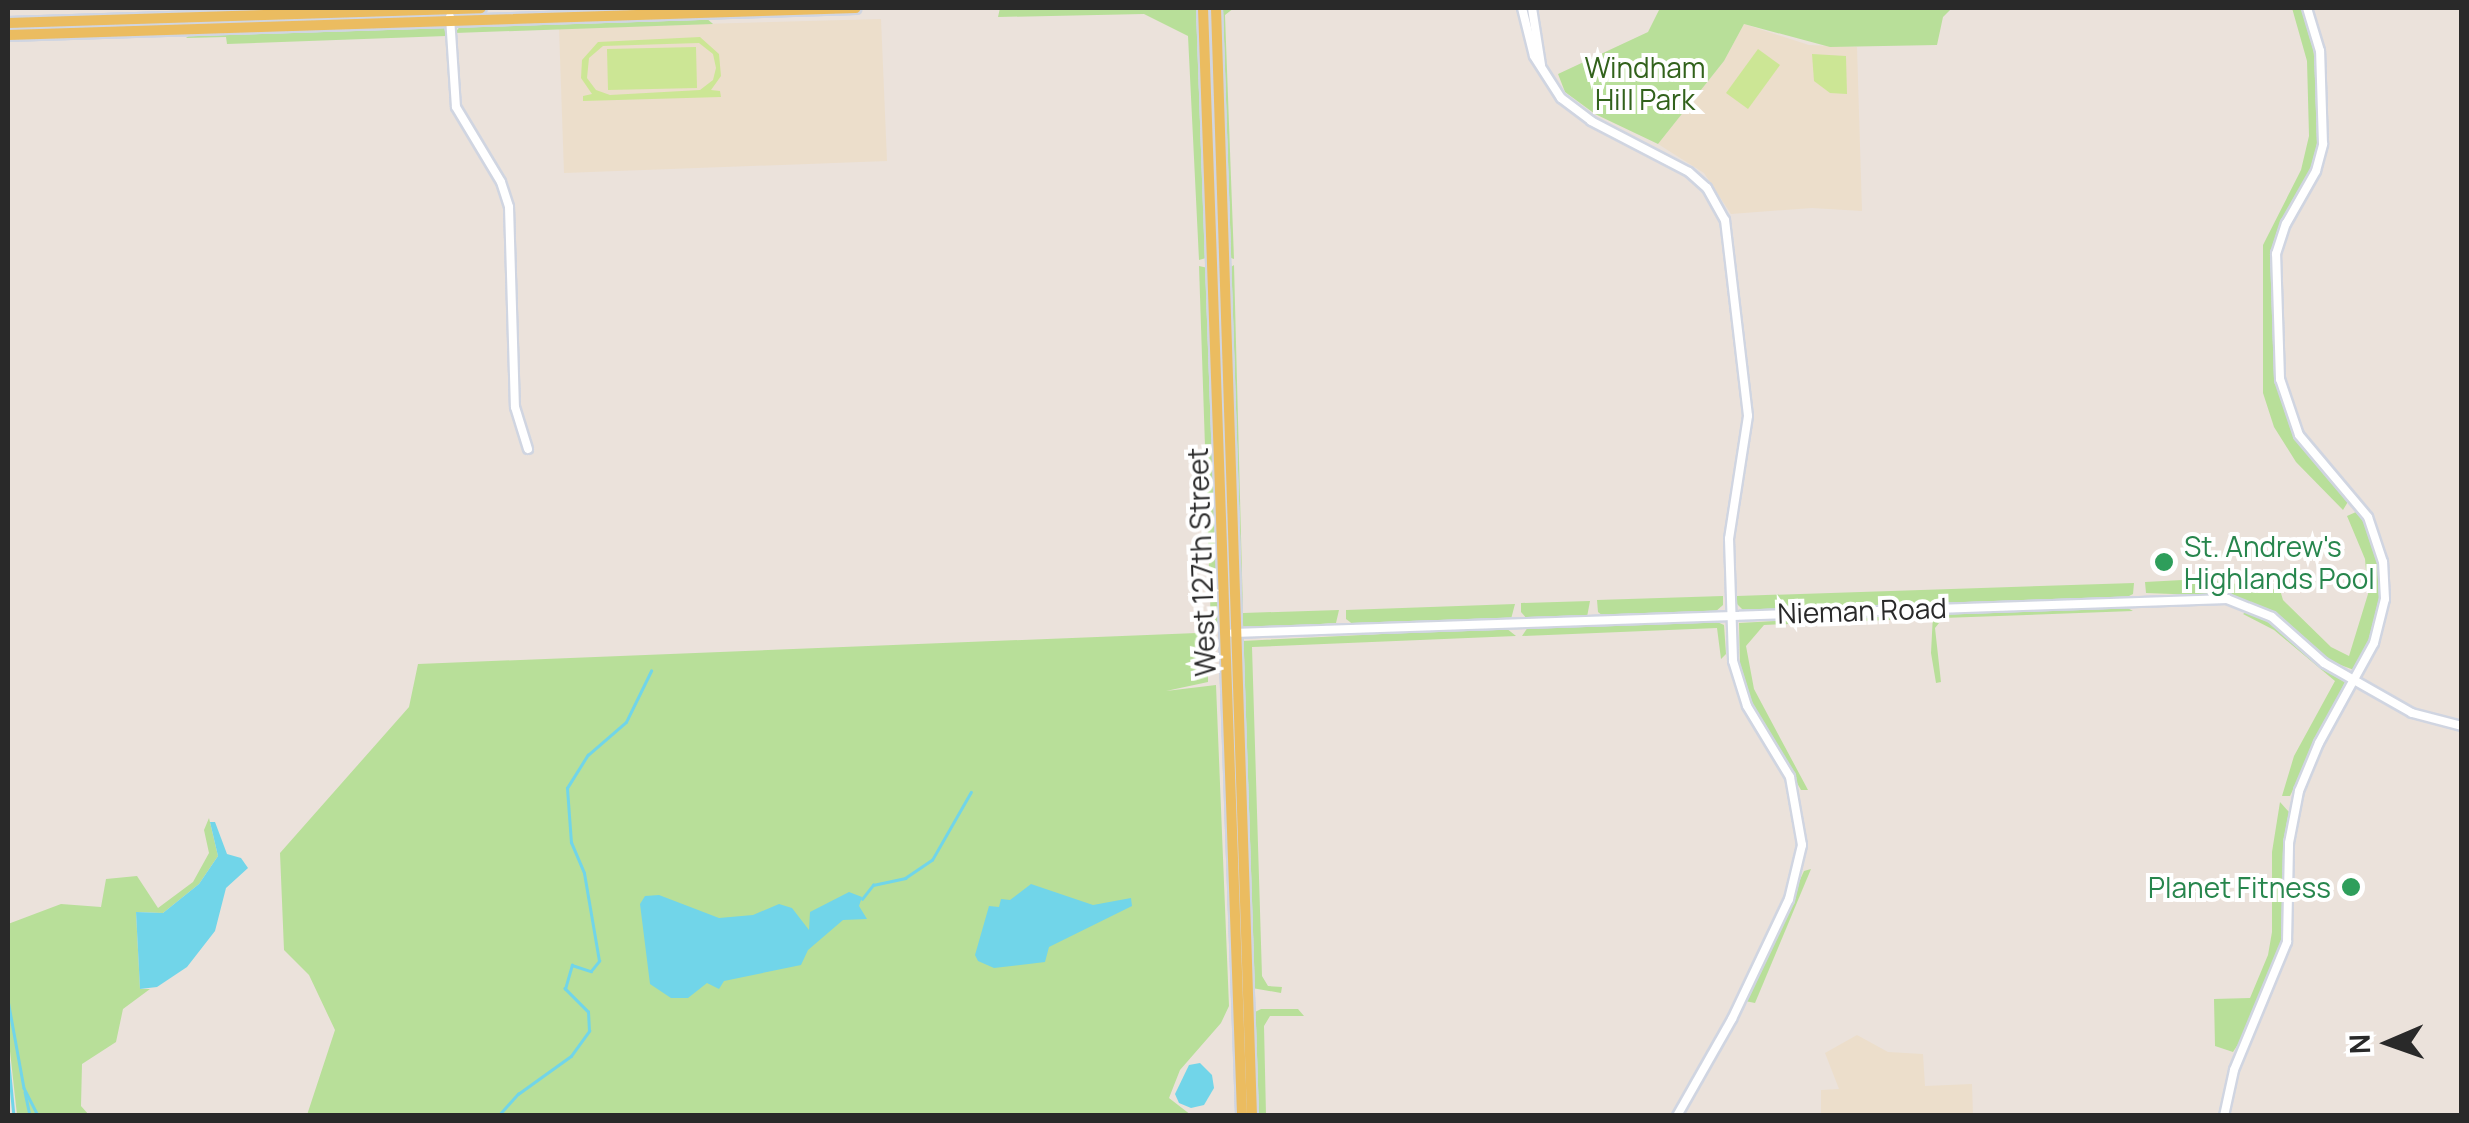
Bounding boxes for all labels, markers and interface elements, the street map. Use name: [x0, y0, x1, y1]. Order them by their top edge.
park label: Windham Hill Park: [1584, 50, 1706, 116]
street label: West 127th Street: [1180, 447, 1222, 677]
place label: St. Andrew's Highlands Pool: [2184, 529, 2375, 595]
marker: St. Andrew's Highlands Pool: [2153, 551, 2175, 573]
street label: Nieman Road: [1777, 590, 1947, 630]
place label: Planet Fitness: [2148, 870, 2331, 904]
marker: Planet Fitness: [2340, 876, 2362, 898]
north arrow: [2339, 993, 2439, 1093]
text: N: [2340, 1033, 2378, 1055]

